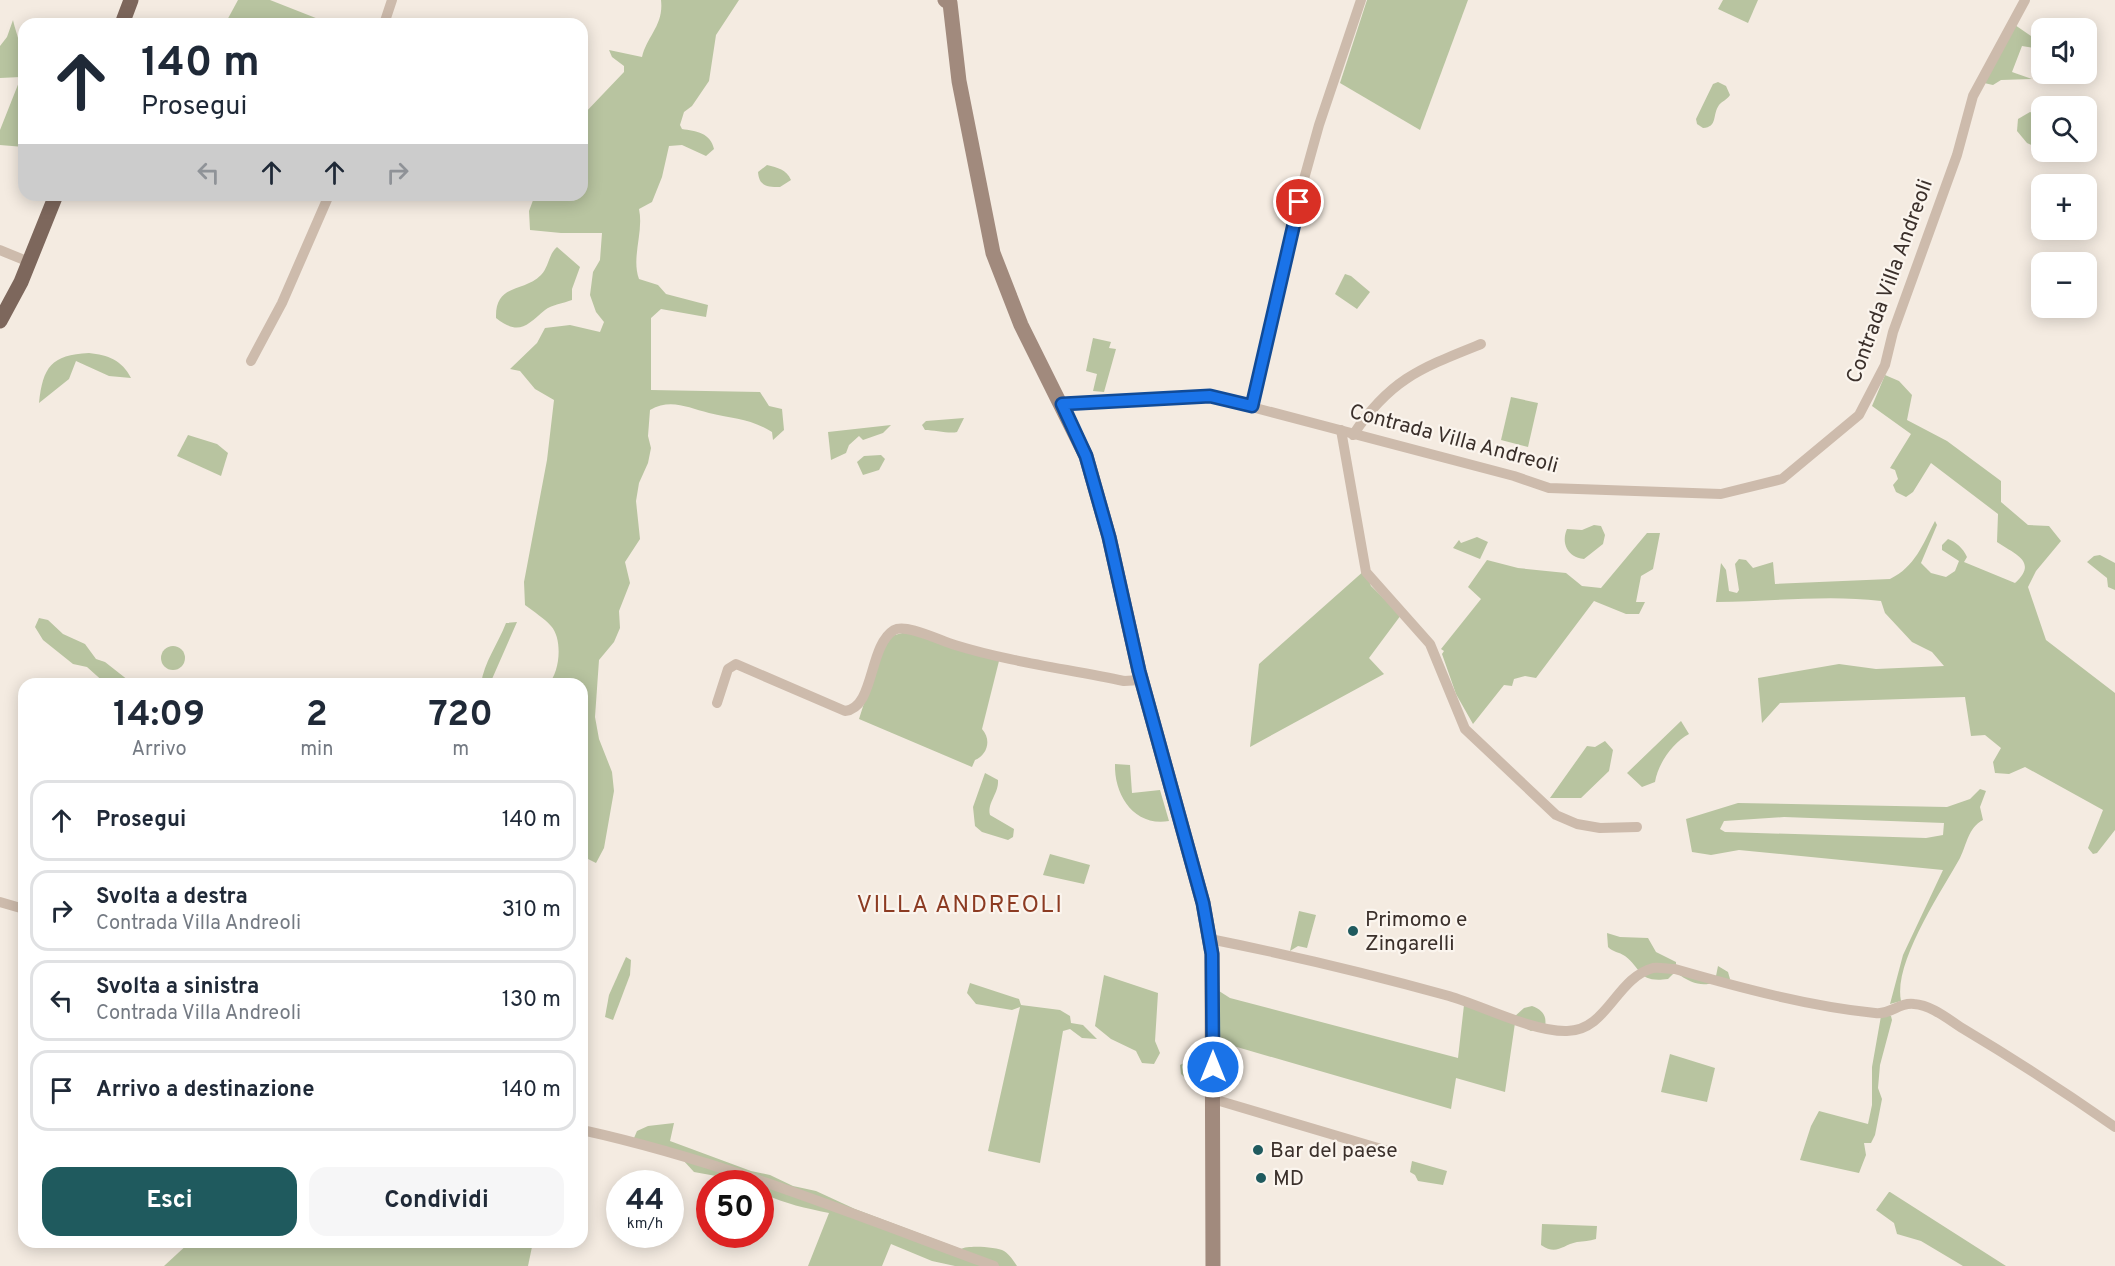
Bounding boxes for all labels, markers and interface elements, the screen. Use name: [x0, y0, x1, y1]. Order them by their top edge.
map controls: [2031, 18, 2097, 318]
button: sound: [2031, 18, 2097, 84]
text: 140 m: [141, 38, 260, 91]
icon: ahead: [42, 42, 120, 120]
text: Prosegui: [141, 90, 247, 124]
button: search: [2031, 96, 2097, 162]
icon: left: [192, 156, 225, 189]
icon: ahead: [255, 156, 288, 189]
icon: ahead: [318, 156, 351, 189]
icon: right: [381, 156, 414, 189]
button: +: [2031, 174, 2097, 240]
pin: [1273, 176, 1324, 227]
street label: Contrada Villa Andreoli: [1841, 176, 1940, 387]
icon: arrive: [1282, 185, 1315, 218]
button: −: [2031, 252, 2097, 318]
street label: Contrada Villa Andreoli: [1346, 399, 1561, 480]
text: 14:09: [113, 693, 205, 739]
text: 2: [306, 693, 328, 739]
text: 720: [428, 693, 493, 739]
text: Arrivo: [131, 737, 187, 763]
text: min: [300, 737, 333, 763]
text: m: [452, 737, 469, 763]
icon: ahead: [45, 804, 78, 837]
text: Prosegui: [96, 807, 186, 834]
text: 140 m: [502, 807, 561, 834]
text: Svolta a destra: [96, 884, 248, 911]
district label: VILLA ANDREOLI: [856, 891, 1064, 921]
icon: right: [45, 894, 78, 927]
text: 310 m: [502, 897, 561, 924]
place label: Primomo e Zingarelli: [1365, 907, 1467, 958]
text: Contrada Villa Andreoli: [96, 911, 301, 937]
marker: Primomo e Zingarelli: [1346, 924, 1360, 938]
text: Svolta a sinistra: [96, 974, 259, 1001]
icon: left: [45, 984, 78, 1017]
text: 130 m: [502, 987, 561, 1014]
text: Contrada Villa Andreoli: [96, 1001, 301, 1027]
position arrow: [1181, 1035, 1245, 1099]
icon: arrive: [45, 1074, 78, 1107]
text: Arrivo a destinazione: [96, 1077, 314, 1104]
text: 140 m: [502, 1077, 561, 1104]
place label: Bar del paese: [1270, 1138, 1397, 1165]
marker: Bar del paese: [1251, 1143, 1265, 1157]
place label: MD: [1273, 1166, 1304, 1193]
button: Esci: [42, 1167, 297, 1236]
button: Condividi: [309, 1167, 564, 1236]
speed limit sign: 50: [696, 1170, 774, 1248]
marker: MD: [1254, 1171, 1268, 1185]
text: 44: [626, 1183, 664, 1220]
text: km/h: [627, 1215, 663, 1234]

